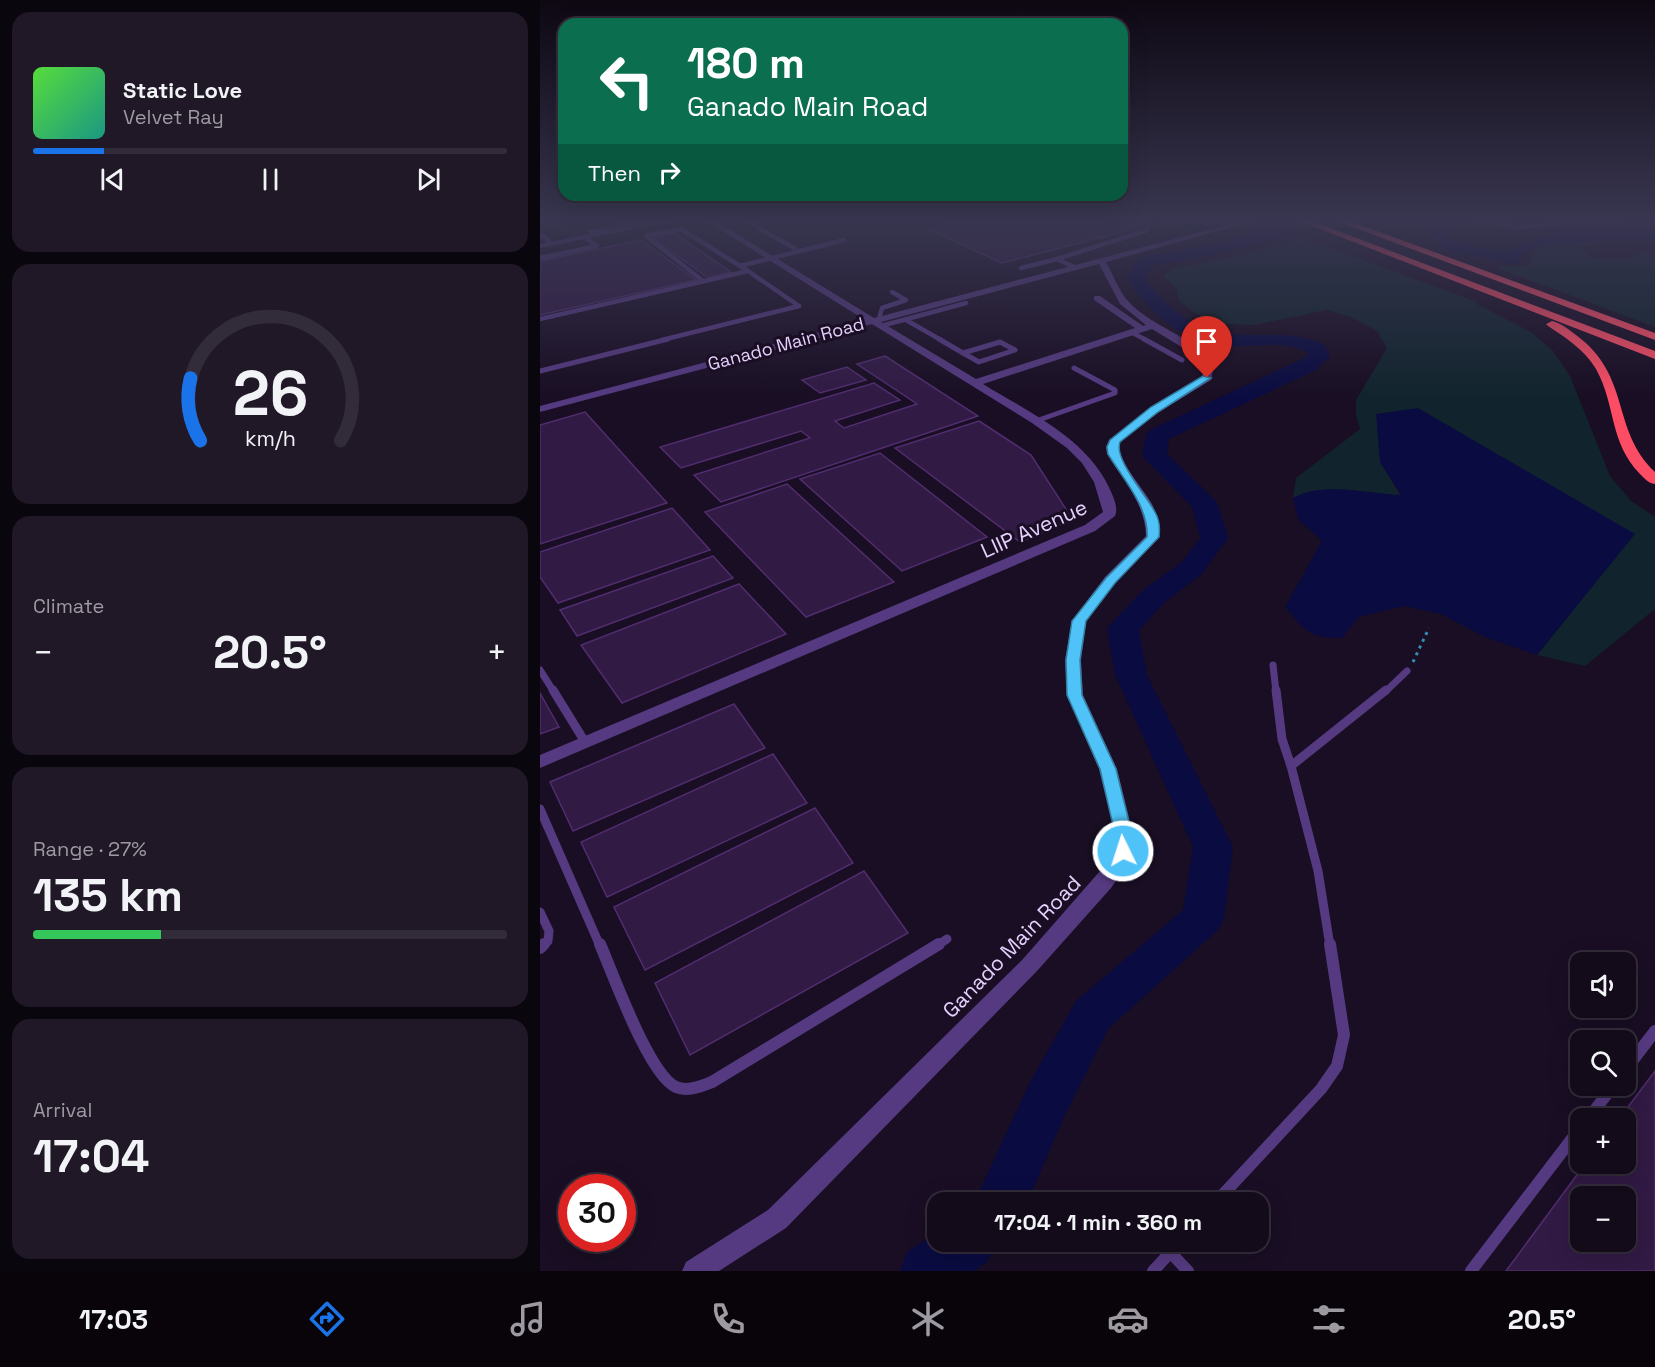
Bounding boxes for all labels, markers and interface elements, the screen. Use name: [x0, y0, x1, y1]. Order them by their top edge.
text: 180 m: [687, 37, 805, 90]
icon: left: [588, 42, 666, 120]
text: Static Love: [123, 76, 242, 104]
text: Ganado Main Road: [687, 89, 928, 124]
text: Velvet Ray: [123, 104, 224, 130]
icon: right: [653, 156, 686, 189]
text: Then: [588, 159, 641, 187]
icon: previous: [96, 163, 129, 196]
icon: pause: [254, 163, 287, 196]
icon: next: [412, 163, 445, 196]
street label: Ganado Main Road: [705, 312, 867, 375]
pin: [1181, 316, 1232, 378]
icon: arrive: [1190, 325, 1223, 358]
text: 26: [232, 354, 308, 433]
text: km/h: [244, 425, 296, 452]
street label: LIIP Avenue: [976, 493, 1091, 564]
text: Climate: [33, 593, 104, 619]
text: 20.5°: [213, 624, 327, 681]
text: −: [33, 632, 53, 674]
text: +: [487, 632, 507, 674]
position arrow: [1091, 819, 1155, 883]
text: Range · 27%: [33, 836, 147, 862]
text: 135 km: [33, 867, 183, 924]
street label: Ganado Main Road: [937, 870, 1087, 1024]
map controls: [1570, 952, 1636, 1252]
button: sound: [1570, 952, 1636, 1018]
button: search: [1570, 1030, 1636, 1096]
text: Arrival: [33, 1097, 92, 1123]
button: +: [1570, 1108, 1636, 1174]
text: 17:04: [33, 1128, 149, 1185]
speed limit sign: 30: [558, 1174, 636, 1252]
button: −: [1570, 1186, 1636, 1252]
text: 17:04 · 1 min · 360 m: [994, 1208, 1202, 1236]
icon: directions: [306, 1298, 348, 1340]
icon: music: [507, 1298, 549, 1340]
icon: phone: [707, 1298, 749, 1340]
icon: climate: [907, 1298, 949, 1340]
icon: car: [1107, 1298, 1149, 1340]
icon: filters: [1308, 1298, 1350, 1340]
text: 17:03: [79, 1302, 148, 1337]
text: 20.5°: [1508, 1302, 1576, 1337]

